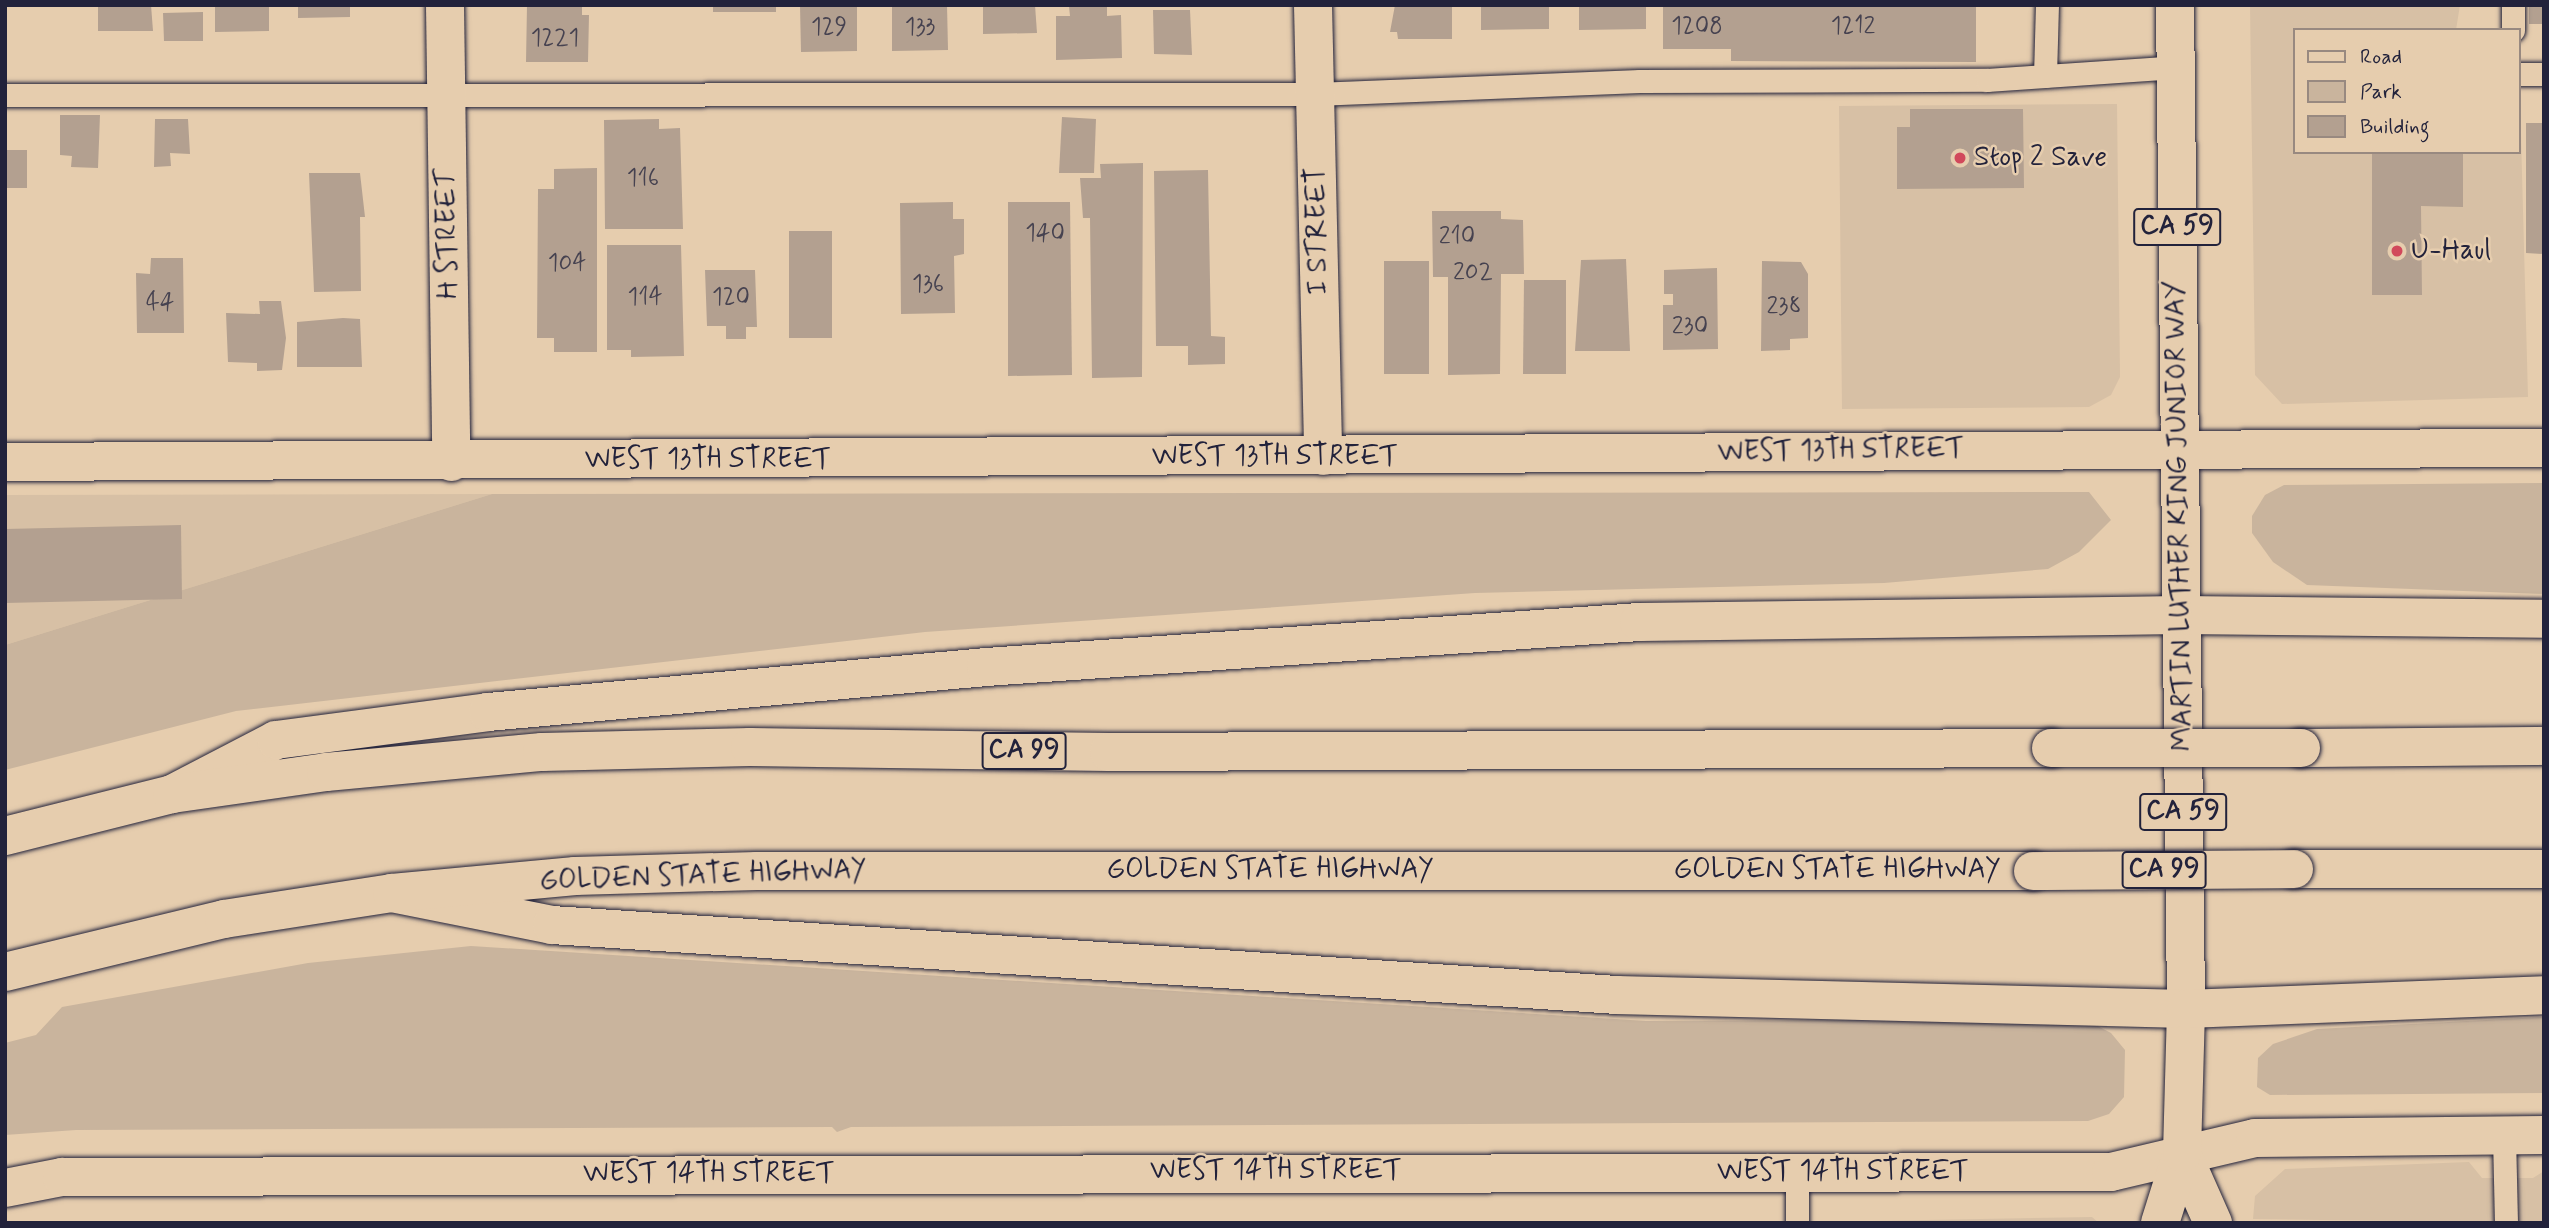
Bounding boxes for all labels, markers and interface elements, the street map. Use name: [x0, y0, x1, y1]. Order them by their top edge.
house number: 1208: [1671, 13, 1723, 41]
house number: 1212: [1831, 13, 1875, 41]
house number: 129: [811, 14, 847, 42]
house number: 133: [905, 14, 935, 42]
house number: 1221: [531, 25, 579, 53]
legend: [2294, 28, 2521, 154]
text: Road: [2360, 43, 2402, 71]
text: Park: [2360, 78, 2402, 106]
text: Building: [2360, 113, 2430, 141]
place label: Stop 2 Save: [1974, 141, 2107, 175]
marker: Stop 2 Save: [1952, 150, 1968, 166]
house number: 116: [627, 165, 659, 193]
street label: I STREET: [1300, 167, 1336, 295]
street label: H STREET: [430, 168, 466, 300]
road number: CA 59: [2132, 204, 2222, 250]
house number: 140: [1025, 220, 1065, 248]
house number: 210: [1439, 223, 1475, 251]
place label: U-Haul: [2411, 234, 2491, 268]
marker: U-Haul: [2389, 243, 2405, 259]
house number: 104: [548, 250, 586, 278]
house number: 202: [1453, 259, 1493, 287]
house number: 136: [912, 271, 944, 299]
street label: MARTIN LUTHER KING JUNIOR WAY: [2159, 272, 2201, 760]
house number: 114: [627, 284, 663, 312]
house number: 120: [712, 284, 750, 312]
house number: 44: [146, 289, 174, 317]
house number: 238: [1767, 293, 1801, 321]
house number: 230: [1672, 313, 1708, 341]
street label: WEST 13TH STREET: [1716, 432, 1966, 470]
street label: WEST 13TH STREET: [1150, 440, 1400, 474]
street label: WEST 13TH STREET: [583, 443, 833, 477]
road number: CA 99: [980, 729, 1068, 774]
road number: CA 59: [2138, 790, 2228, 834]
road number: CA 99: [2120, 848, 2208, 892]
street label: GOLDEN STATE HIGHWAY: [532, 853, 874, 899]
street label: GOLDEN STATE HIGHWAY: [1100, 853, 1440, 887]
street label: GOLDEN STATE HIGHWAY: [1667, 853, 2007, 887]
street label: WEST 14TH STREET: [1148, 1154, 1404, 1188]
street label: WEST 14TH STREET: [1715, 1155, 1971, 1189]
street label: WEST 14TH STREET: [581, 1157, 837, 1191]

